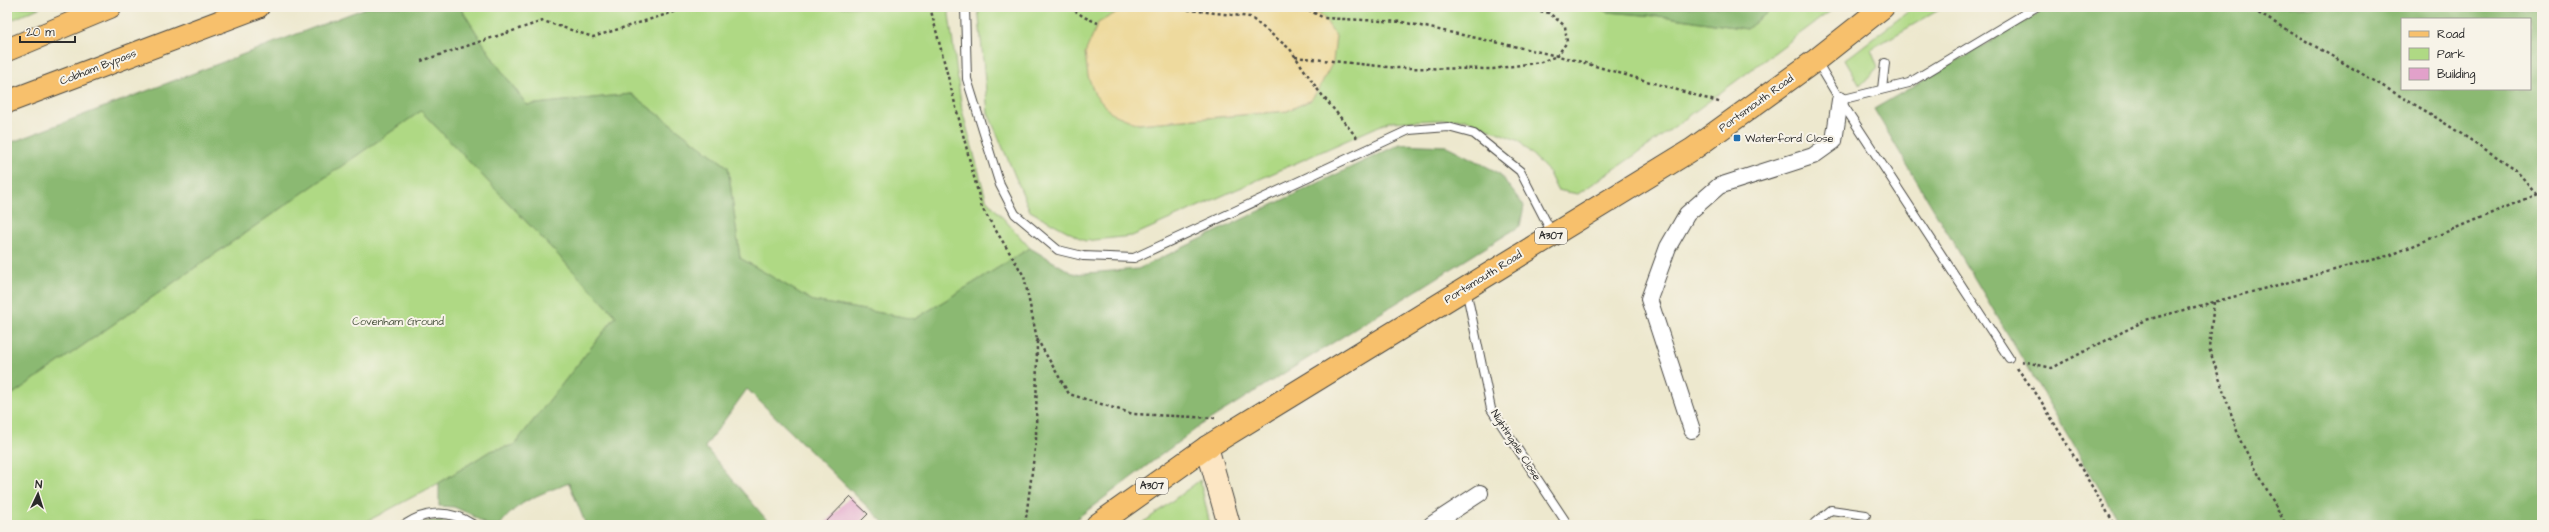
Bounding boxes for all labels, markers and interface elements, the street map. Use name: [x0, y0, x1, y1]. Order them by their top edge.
scale bar: [20, 18, 75, 44]
legend: [2401, 18, 2531, 90]
text: 20 m: [26, 24, 55, 41]
text: Road: [2437, 26, 2465, 43]
street label: Cobham Bypass: [58, 45, 139, 89]
text: Park: [2437, 46, 2465, 63]
text: Building: [2437, 66, 2475, 84]
street label: Portsmouth Road: [1716, 71, 1797, 135]
place label: Waterford Close: [1745, 131, 1833, 146]
marker: Waterford Close: [1732, 133, 1742, 143]
road number: A307: [1535, 228, 1567, 244]
street label: Portsmouth Road: [1441, 247, 1525, 307]
park label: Covenham Ground: [352, 314, 444, 329]
street label: Nightingale Close: [1487, 407, 1545, 484]
north arrow: [18, 474, 58, 514]
text: N: [35, 477, 43, 492]
road number: A307: [1136, 478, 1168, 494]

